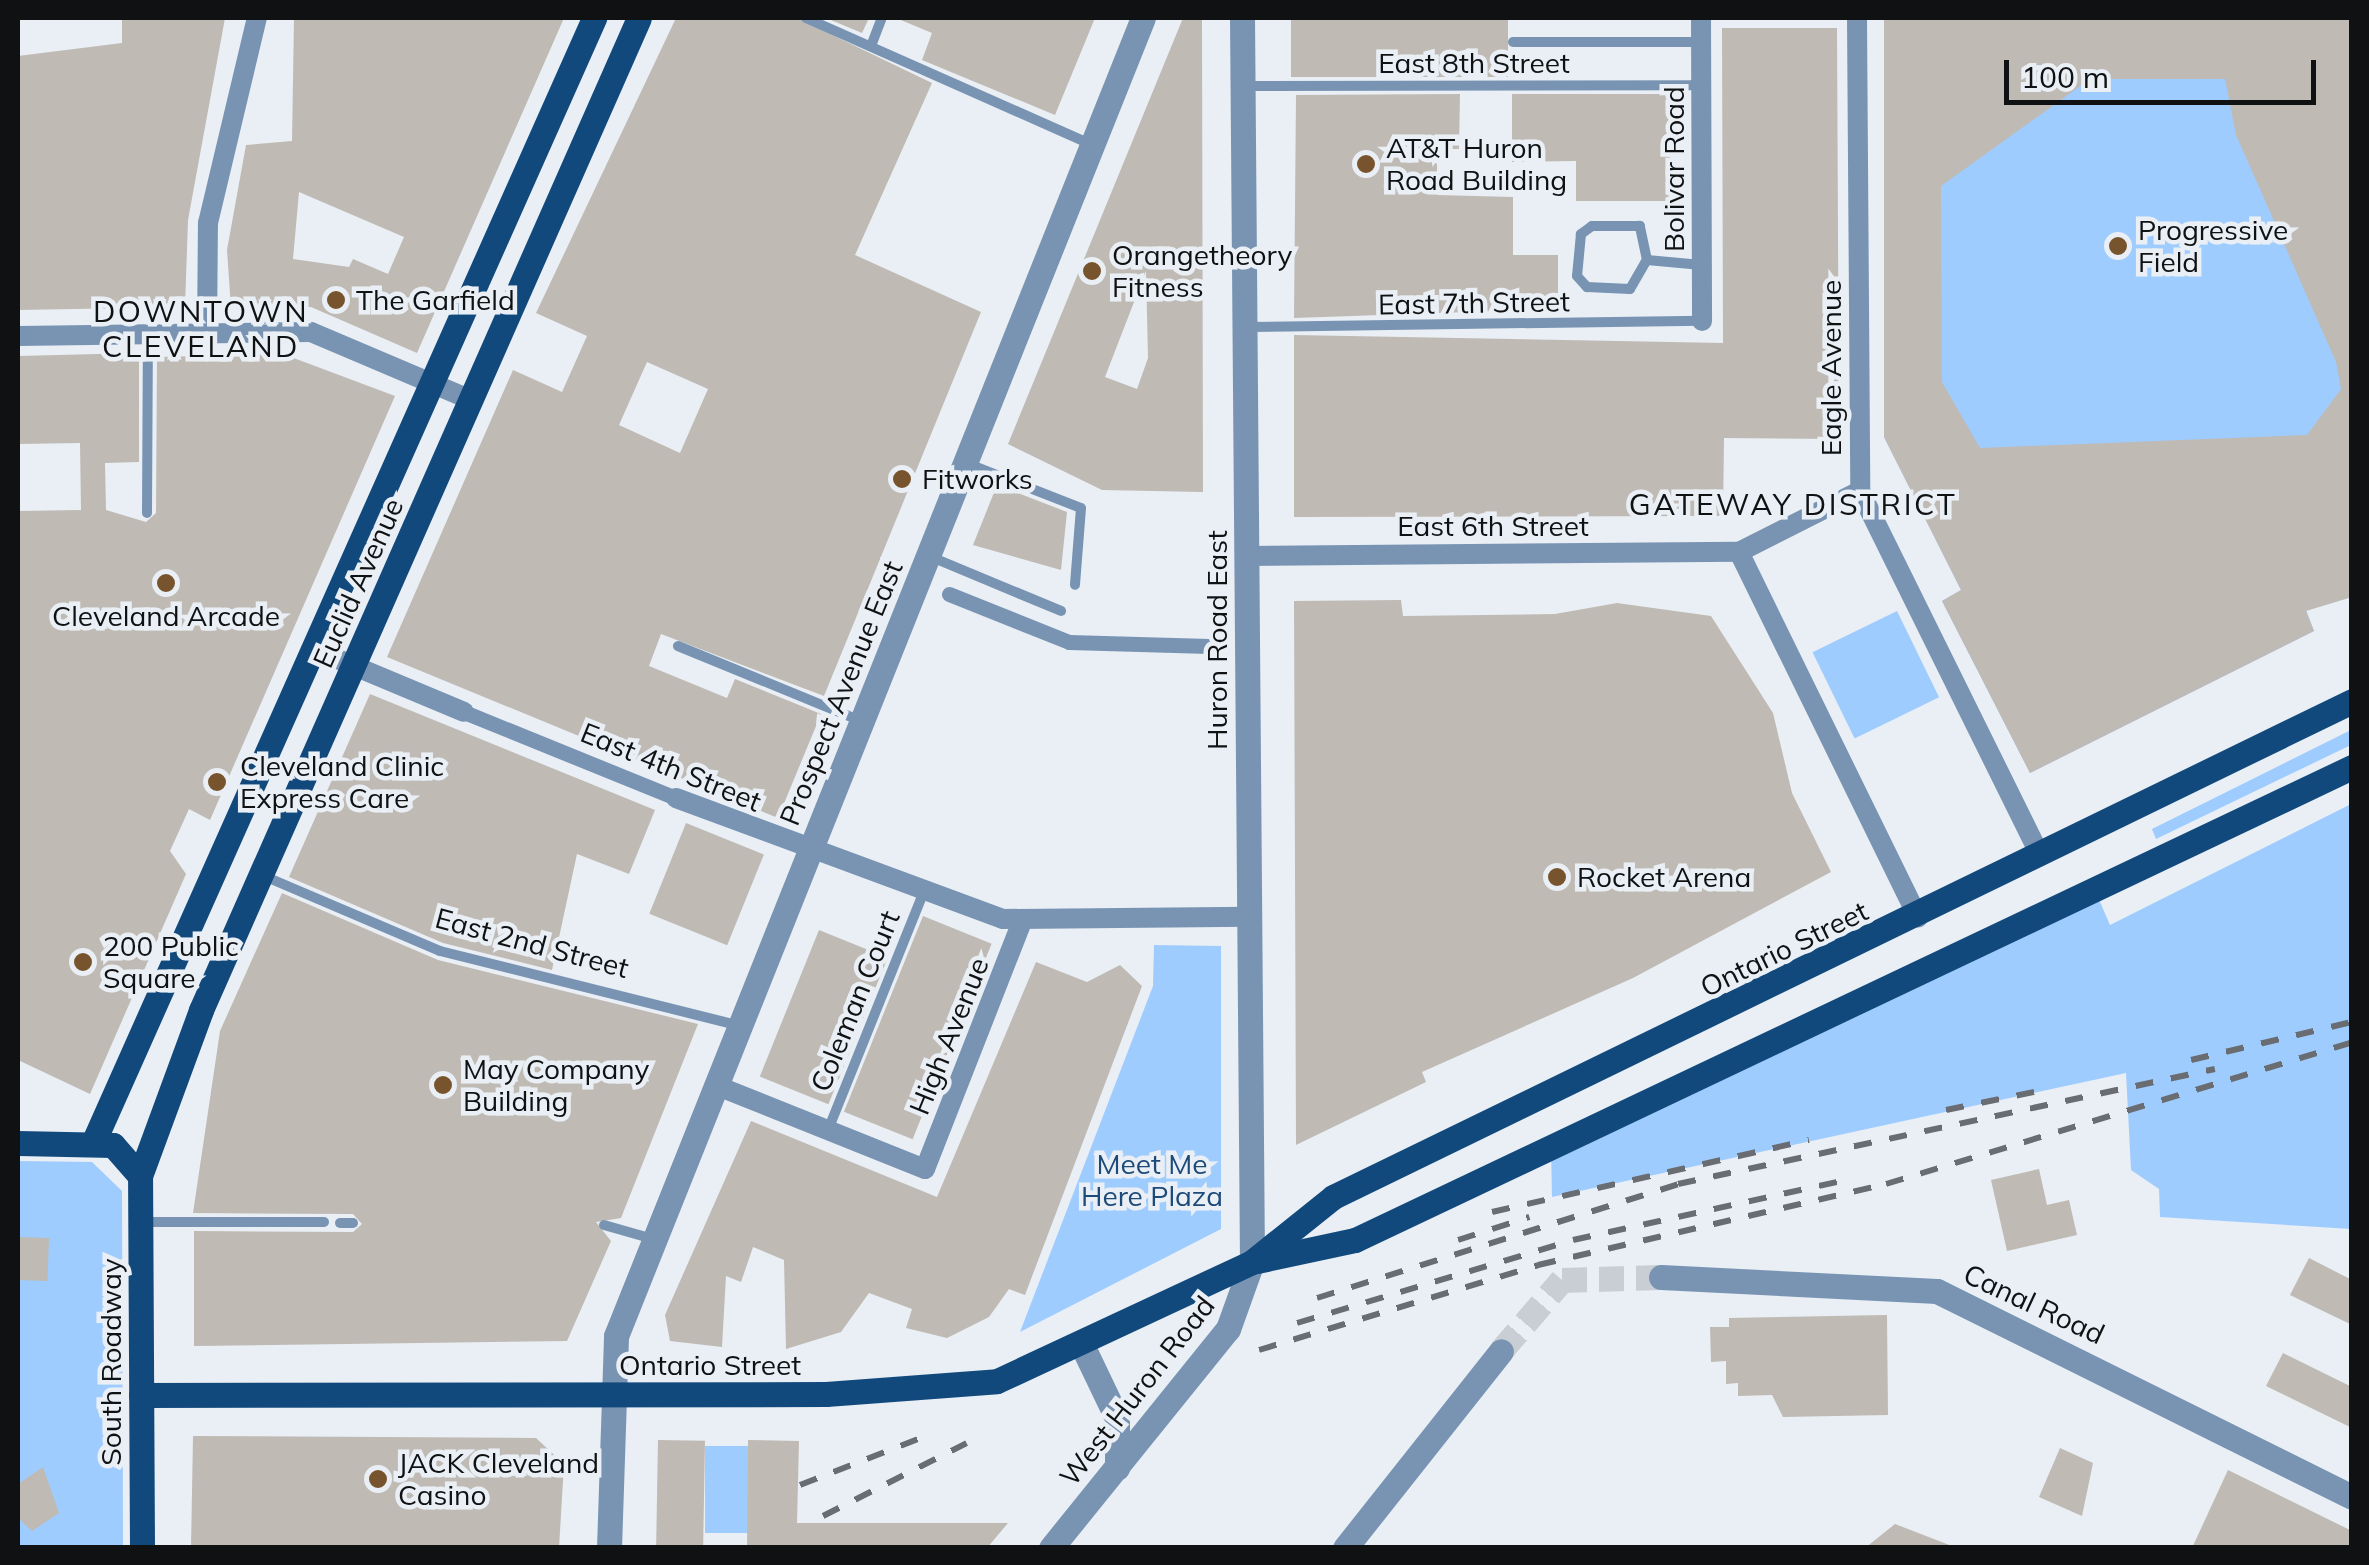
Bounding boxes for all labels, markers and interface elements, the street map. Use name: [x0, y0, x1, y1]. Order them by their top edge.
scale bar: [2009, 40, 2322, 102]
street label: East 8th Street: [1378, 46, 1570, 80]
text: 100 m: [2021, 58, 2109, 96]
street label: Bolivar Road: [1657, 86, 1691, 252]
place label: AT&T Huron Road Building: [1386, 131, 1567, 197]
marker: AT&T Huron Road Building: [1355, 153, 1377, 175]
place label: Progressive Field: [2138, 213, 2288, 279]
marker: Progressive Field: [2107, 235, 2129, 257]
place label: Orangetheory Fitness: [1112, 238, 1292, 304]
marker: Orangetheory Fitness: [1081, 260, 1103, 282]
street label: Eagle Avenue: [1814, 280, 1848, 456]
place label: The Garfield: [356, 283, 515, 317]
street label: East 7th Street: [1378, 285, 1570, 321]
marker: The Garfield: [325, 289, 347, 311]
district label: DOWNTOWN CLEVELAND: [93, 293, 309, 364]
place label: Fitworks: [922, 462, 1033, 496]
marker: Fitworks: [891, 468, 913, 490]
district label: GATEWAY DISTRICT: [1629, 486, 1957, 522]
street label: Euclid Avenue: [306, 493, 410, 673]
street label: East 6th Street: [1397, 509, 1589, 543]
street label: Huron Road East: [1200, 530, 1234, 750]
street label: Prospect Avenue East: [773, 556, 909, 830]
marker: Cleveland Arcade: [155, 572, 177, 594]
place label: Cleveland Arcade: [52, 599, 280, 633]
street label: East 4th Street: [576, 716, 766, 818]
place label: Cleveland Clinic Express Care: [240, 749, 444, 815]
marker: Cleveland Clinic Express Care: [204, 769, 230, 795]
place label: Rocket Arena: [1577, 860, 1751, 894]
marker: Rocket Arena: [1546, 866, 1568, 888]
street label: Ontario Street: [1695, 894, 1873, 1004]
street label: East 2nd Street: [432, 901, 632, 985]
street label: Coleman Court: [803, 906, 907, 1096]
place label: 200 Public Square: [103, 929, 239, 995]
marker: 200 Public Square: [72, 951, 94, 973]
street label: High Avenue: [902, 953, 996, 1119]
place label: May Company Building: [463, 1052, 649, 1118]
marker: May Company Building: [432, 1074, 454, 1096]
park label: Meet Me Here Plaza: [1081, 1147, 1223, 1213]
street label: Canal Road: [1958, 1257, 2110, 1351]
street label: South Roadway: [94, 1258, 128, 1466]
street label: West Huron Road: [1052, 1289, 1222, 1493]
street label: Ontario Street: [619, 1348, 801, 1382]
place label: JACK Cleveland Casino: [398, 1446, 599, 1512]
marker: JACK Cleveland Casino: [367, 1468, 389, 1490]

